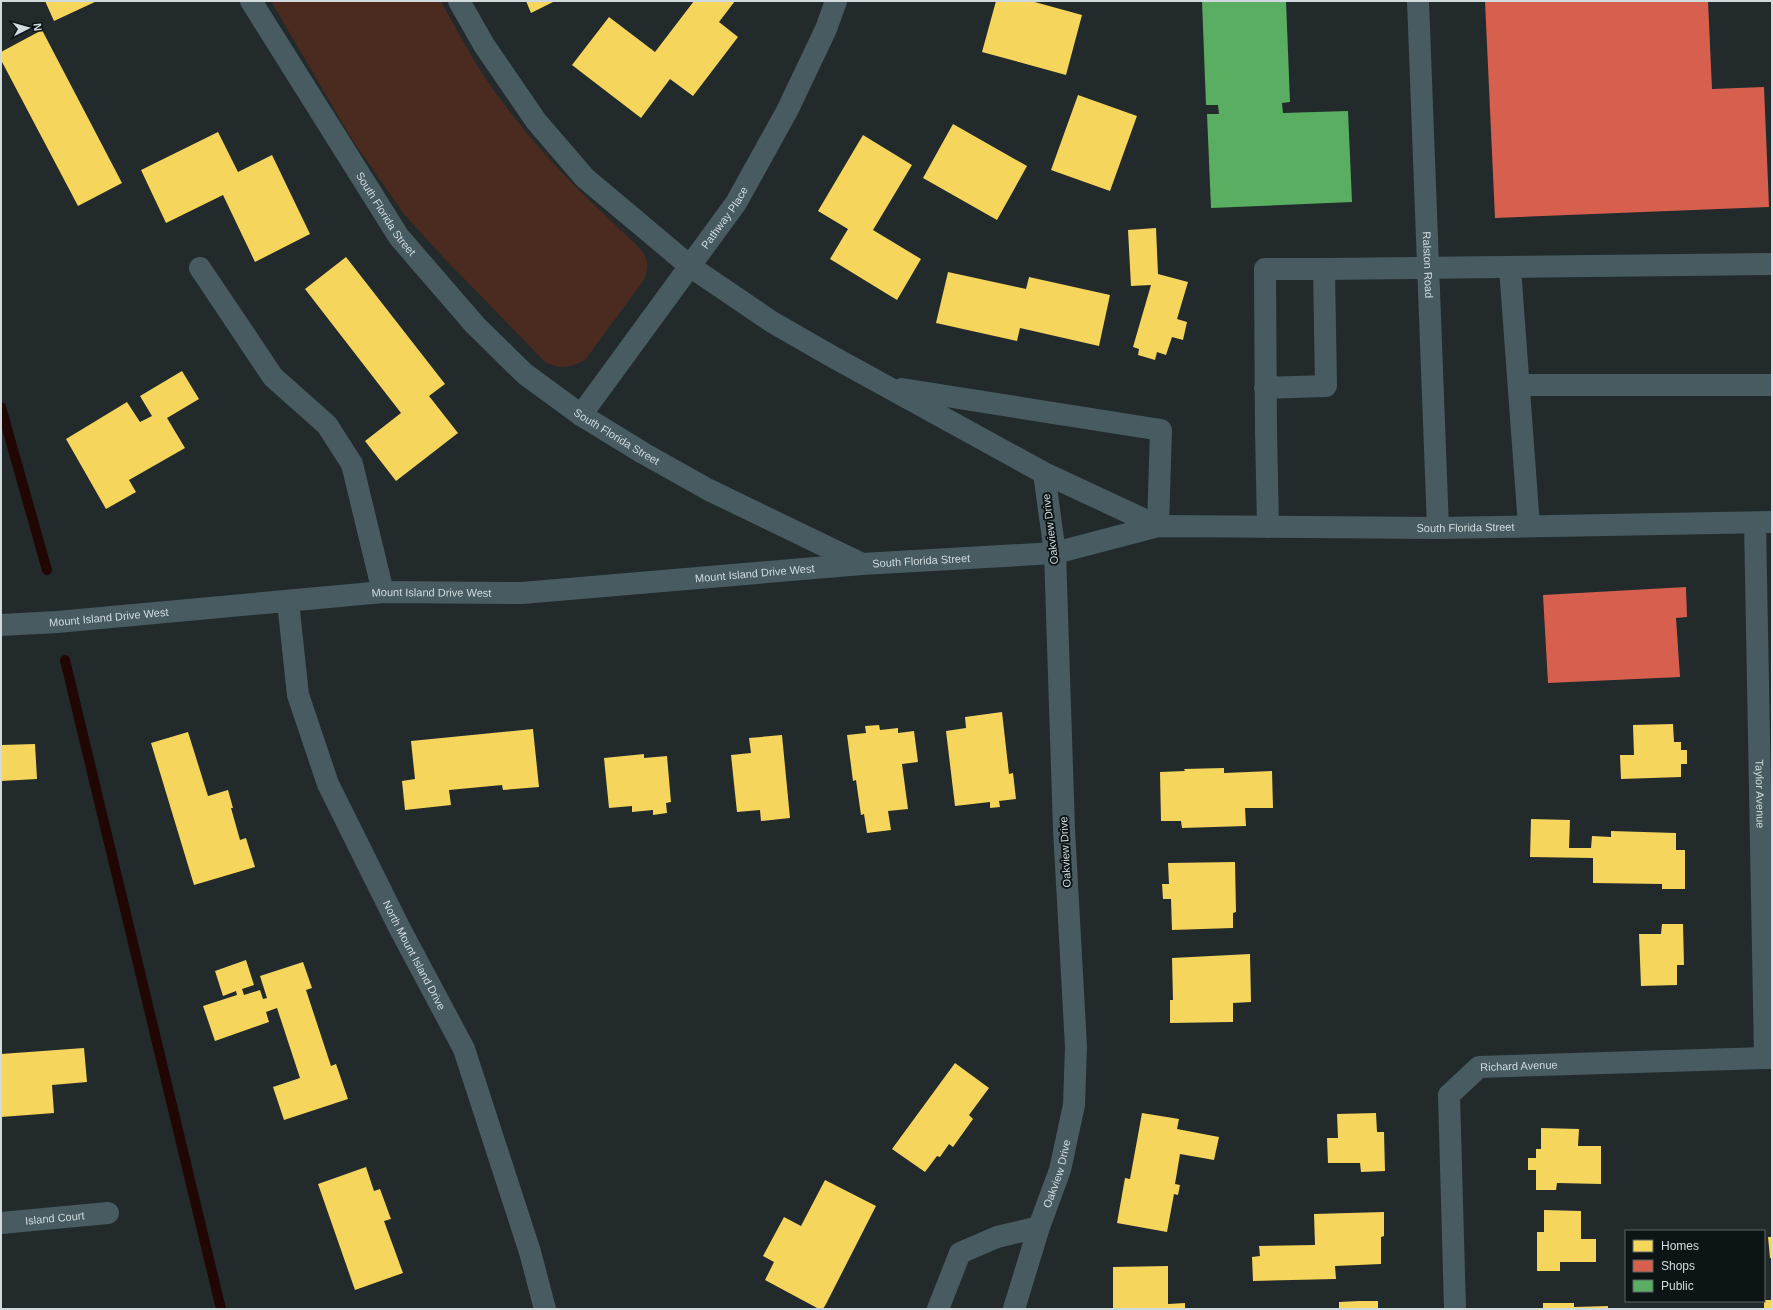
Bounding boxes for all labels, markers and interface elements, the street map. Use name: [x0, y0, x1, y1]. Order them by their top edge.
north arrow: [8, 8, 48, 48]
text: N: [32, 22, 44, 32]
street label: South Florida Street: [354, 170, 418, 258]
street label: Pathway Place: [699, 185, 750, 251]
street label: Ralston Road: [1421, 231, 1435, 298]
street label: South Florida Street: [572, 406, 662, 467]
street label: Oakview Drive: [1040, 493, 1060, 565]
street label: South Florida Street: [1416, 521, 1515, 534]
street label: South Florida Street: [872, 552, 970, 569]
street label: Mount Island Drive West: [695, 562, 815, 584]
street label: Mount Island Drive West: [371, 586, 491, 599]
street label: Mount Island Drive West: [49, 606, 169, 628]
street label: Taylor Avenue: [1753, 759, 1767, 829]
street label: Oakview Drive: [1057, 816, 1073, 888]
street label: North Mount Island Drive: [381, 898, 448, 1012]
street label: Richard Avenue: [1480, 1059, 1558, 1073]
street label: Oakview Drive: [1041, 1138, 1072, 1210]
street label: Island Court: [25, 1209, 85, 1227]
legend: [1625, 1230, 1765, 1302]
text: Homes: [1661, 1239, 1699, 1253]
text: Shops: [1661, 1259, 1695, 1273]
text: Public: [1661, 1279, 1694, 1293]

